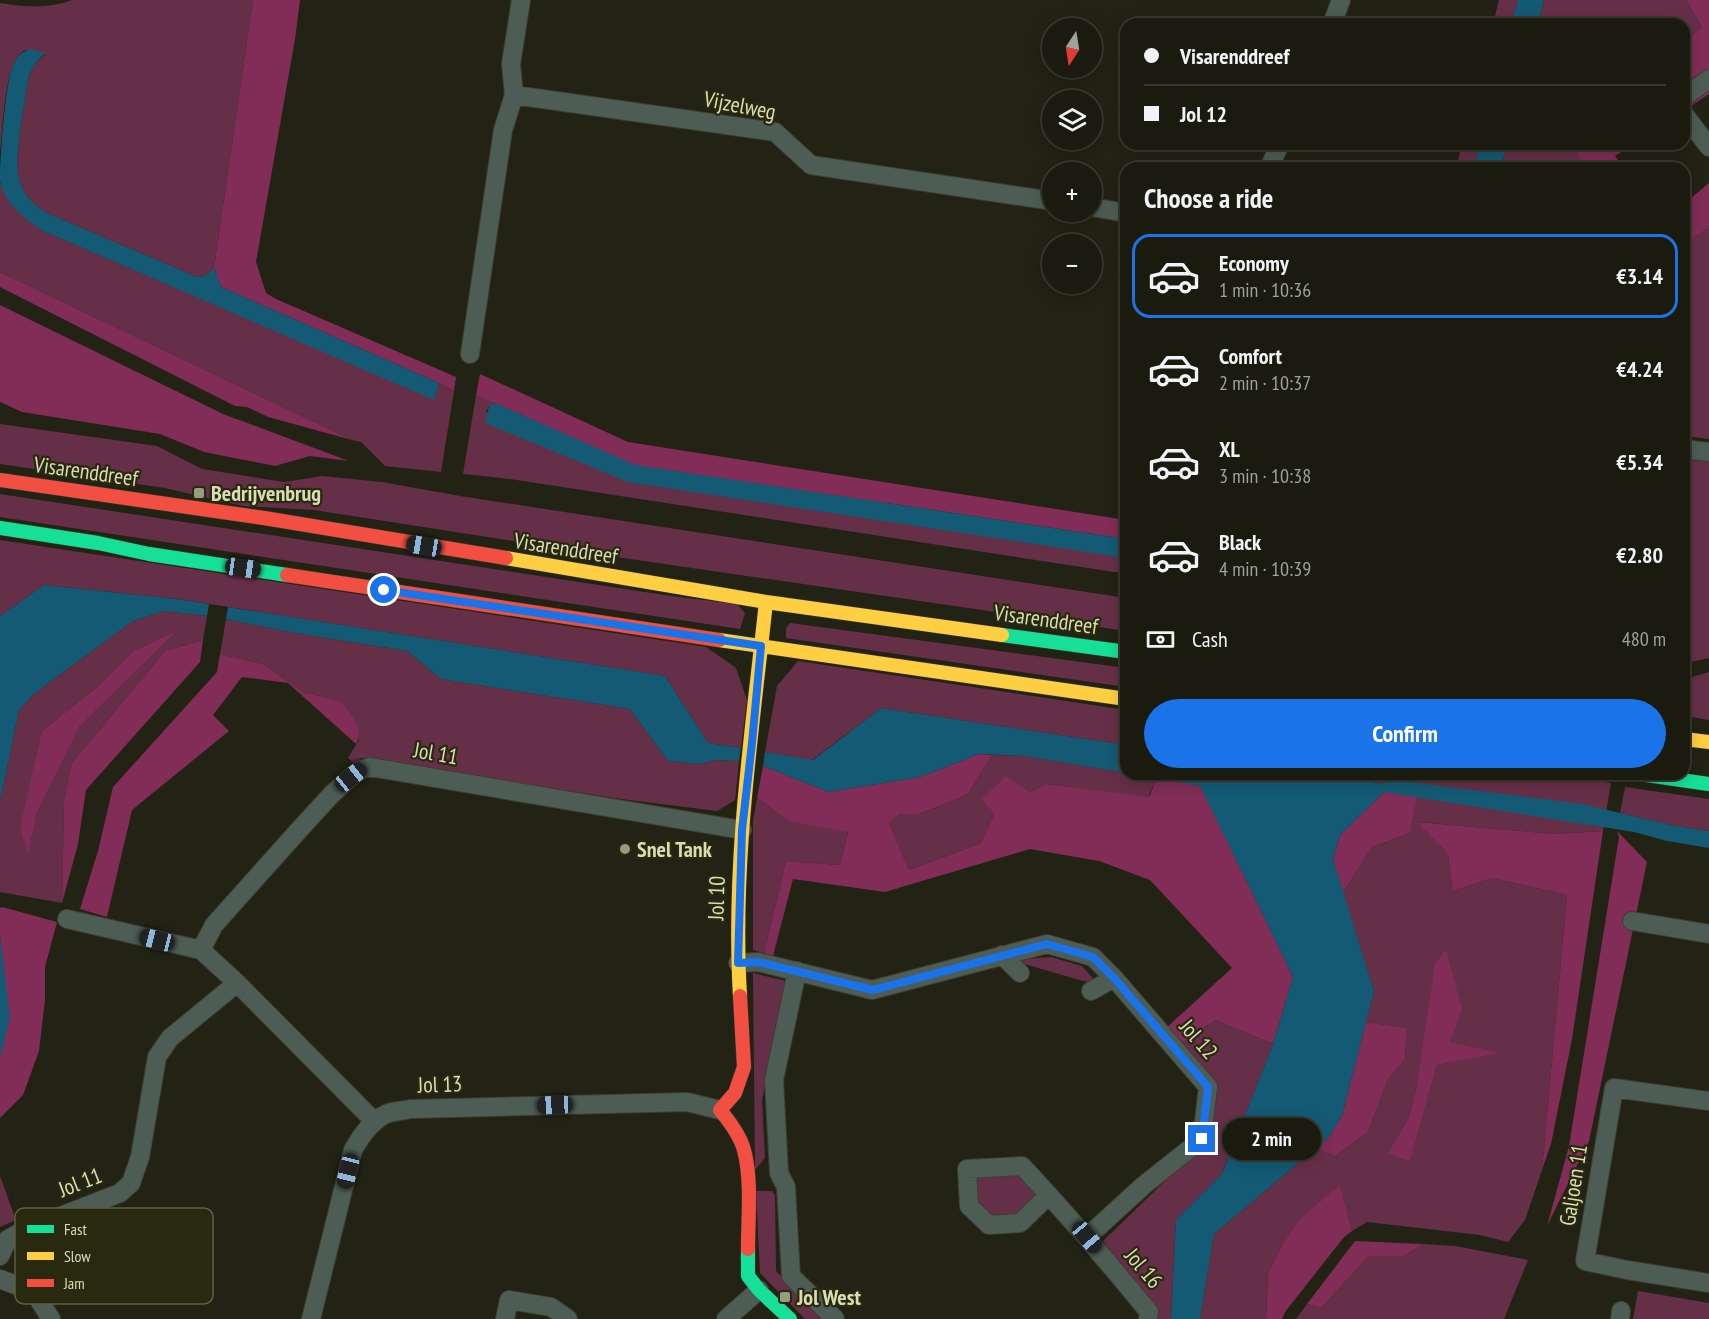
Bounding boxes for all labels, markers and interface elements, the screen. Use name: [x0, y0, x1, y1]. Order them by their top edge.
north arrow: [1042, 18, 1102, 78]
map controls: [1042, 18, 1102, 294]
text: Visarenddreef: [1180, 42, 1289, 70]
street label: Vijzelweg: [701, 84, 778, 126]
button: layers: [1042, 90, 1102, 150]
text: Jol 12: [1180, 100, 1227, 128]
button: +: [1042, 162, 1102, 222]
text: Choose a ride: [1144, 181, 1273, 215]
button: −: [1042, 234, 1102, 294]
icon: car: [1147, 249, 1201, 303]
text: Economy: [1219, 249, 1289, 277]
text: €3.14: [1616, 262, 1663, 290]
text: 1 min · 10:36: [1219, 277, 1311, 303]
icon: car: [1147, 342, 1201, 396]
text: Comfort: [1219, 342, 1282, 370]
text: €4.24: [1616, 355, 1663, 383]
text: 2 min · 10:37: [1219, 370, 1311, 396]
icon: car: [1147, 435, 1201, 489]
text: XL: [1219, 435, 1240, 463]
text: €5.34: [1616, 448, 1663, 476]
street label: Visarenddreef: [31, 450, 141, 492]
text: 3 min · 10:38: [1219, 463, 1311, 489]
place label: Bedrijvenbrug: [211, 479, 321, 507]
marker: Bedrijvenbrug: [192, 486, 206, 500]
street label: Visarenddreef: [511, 526, 621, 570]
icon: car: [1147, 528, 1201, 582]
text: Black: [1219, 528, 1261, 556]
car: [405, 534, 443, 558]
text: €2.80: [1616, 541, 1663, 569]
text: 4 min · 10:39: [1219, 556, 1311, 582]
car: [224, 557, 262, 579]
route start: [370, 576, 397, 603]
street label: Visarenddreef: [991, 598, 1101, 640]
icon: cash: [1144, 623, 1177, 656]
text: Cash: [1192, 625, 1228, 653]
text: 480 m: [1622, 626, 1666, 652]
button: Confirm: [1144, 699, 1666, 768]
street label: Jol 11: [411, 735, 460, 771]
car: [331, 759, 371, 795]
place label: Snel Tank: [637, 835, 713, 863]
marker: Snel Tank: [618, 842, 632, 856]
street label: Jol 10: [701, 875, 731, 922]
car: [137, 927, 177, 953]
street label: Jol 12: [1173, 1012, 1224, 1065]
street label: Jol 13: [416, 1069, 463, 1099]
car: [537, 1095, 573, 1115]
callout: 2 min: [1223, 1118, 1322, 1160]
route end: [1188, 1125, 1215, 1152]
text: 2 min: [1251, 1126, 1292, 1152]
street label: Galjoen 11: [1553, 1142, 1593, 1228]
car: [335, 1151, 361, 1191]
street label: Jol 11: [53, 1161, 106, 1203]
legend: [15, 1208, 213, 1304]
car: [1069, 1217, 1105, 1257]
text: Fast: [64, 1219, 87, 1239]
street label: Jol 16: [1118, 1241, 1169, 1294]
text: Slow: [64, 1246, 91, 1266]
text: Jam: [63, 1273, 85, 1293]
place label: Jol West: [796, 1283, 861, 1311]
marker: Jol West: [778, 1290, 792, 1304]

